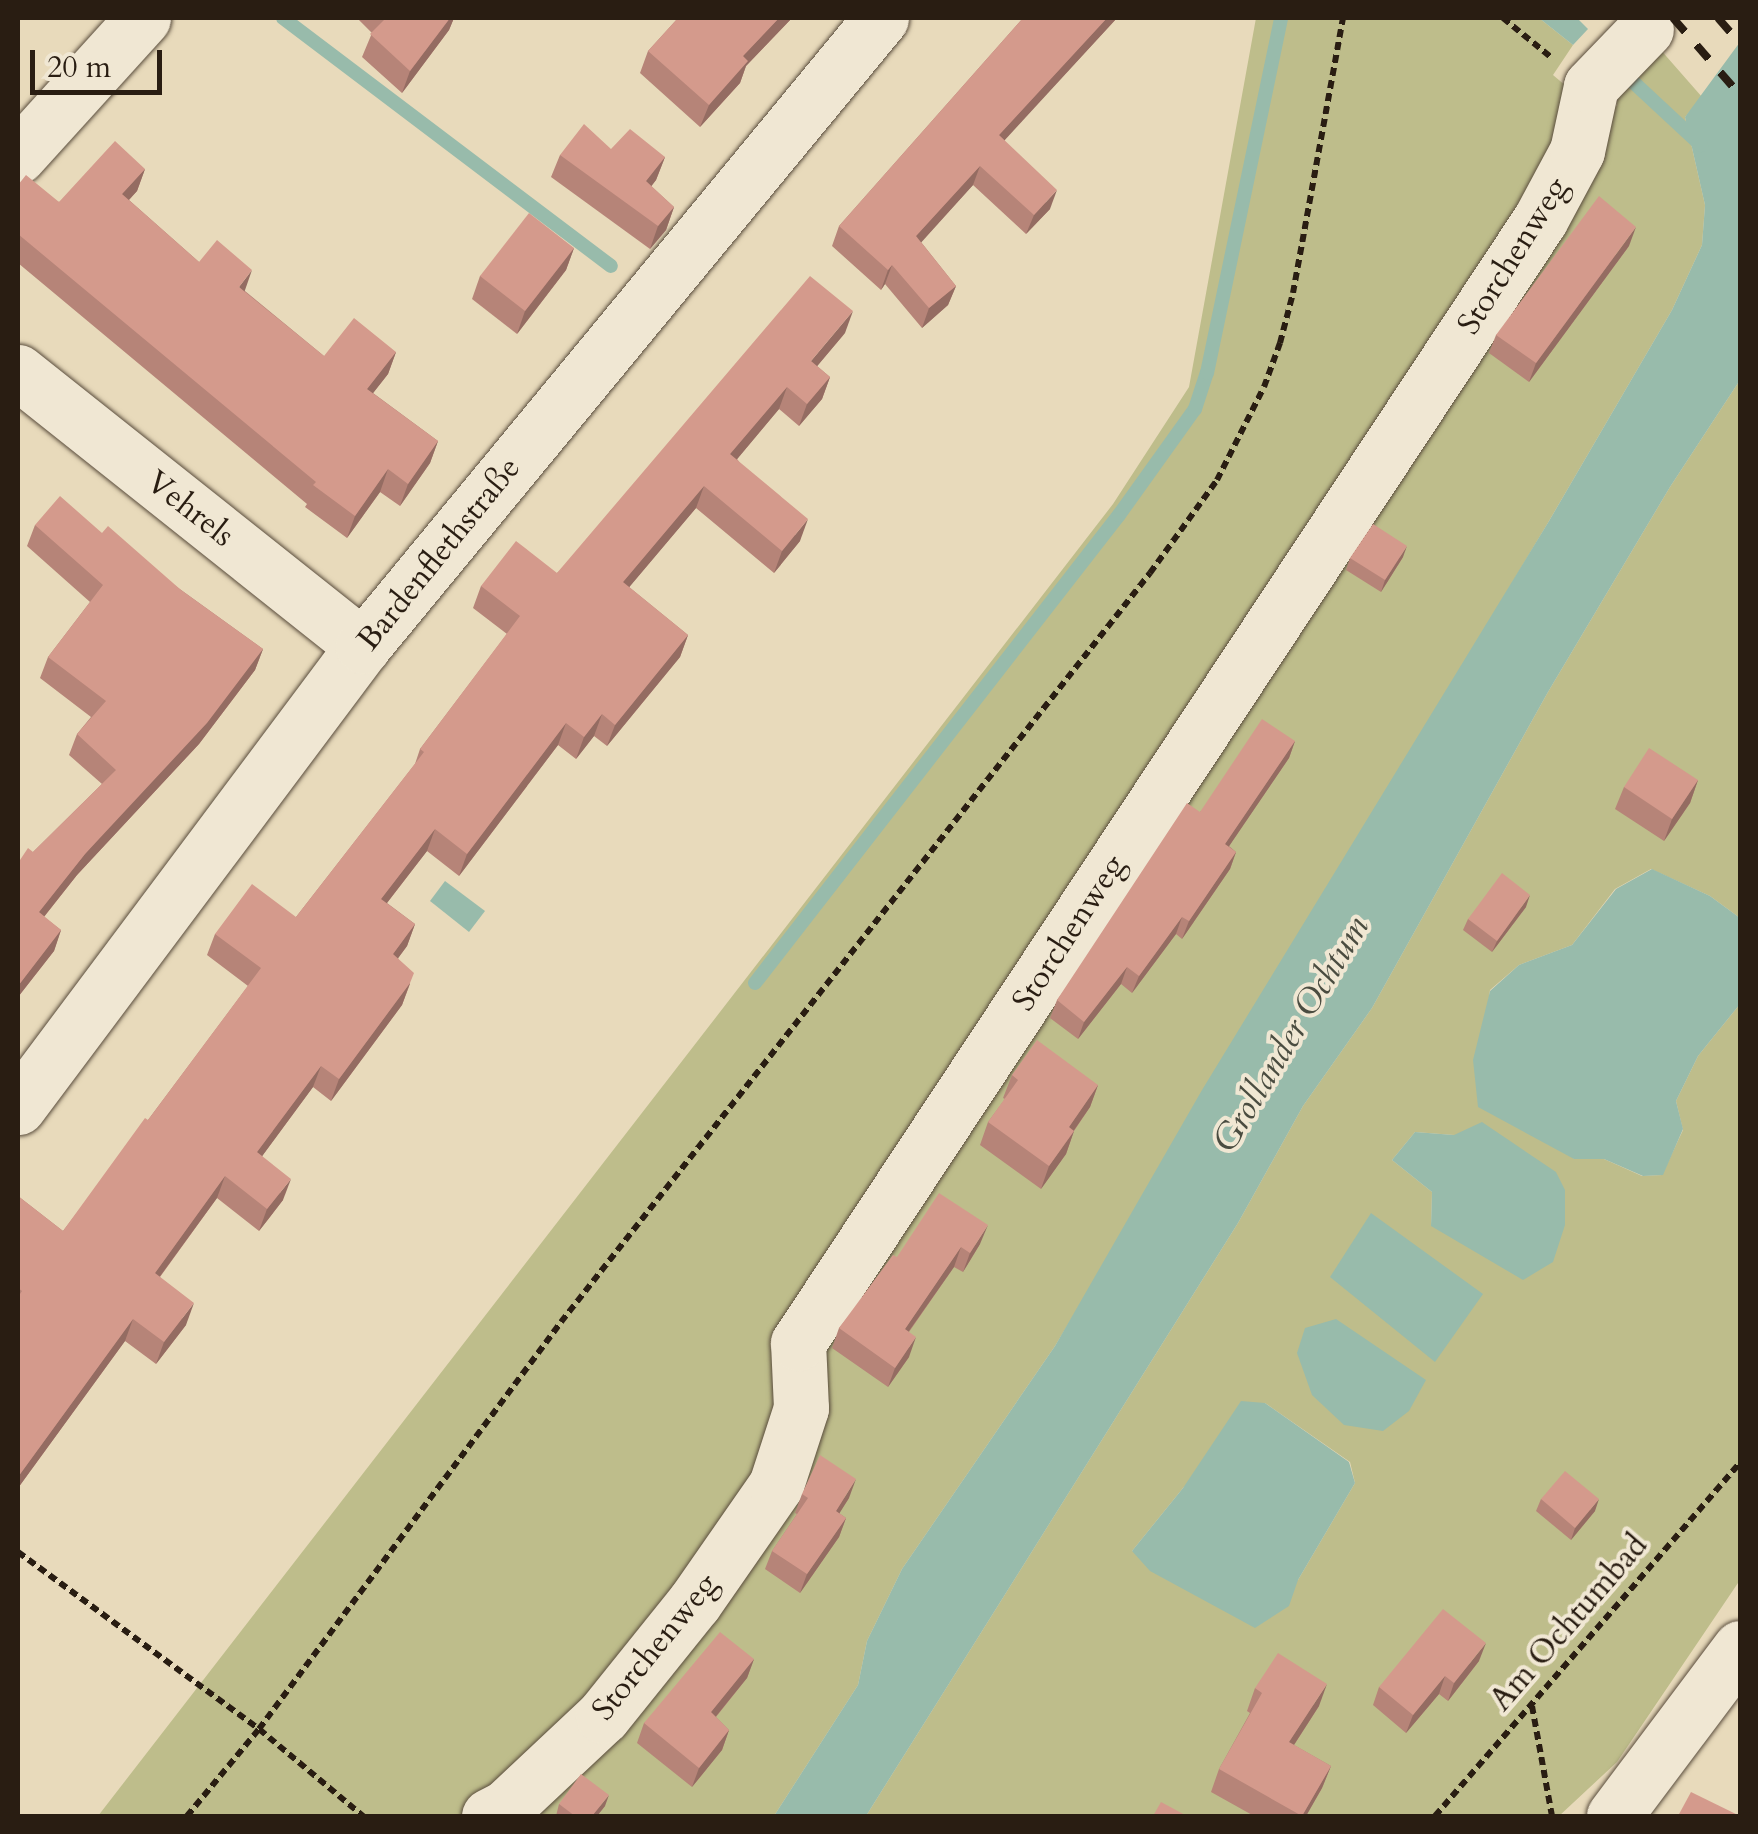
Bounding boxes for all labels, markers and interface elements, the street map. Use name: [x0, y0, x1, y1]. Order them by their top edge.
scale bar: [35, 30, 168, 92]
text: 20 m: [47, 47, 111, 88]
street label: Storchenweg: [1450, 170, 1576, 342]
street label: Bardenflethstraße: [349, 450, 529, 658]
street label: Vehrels: [139, 463, 241, 555]
street label: Storchenweg: [1004, 848, 1134, 1018]
water label: Grollander Ochtum: [1204, 908, 1378, 1160]
street label: Am Ochtumbad: [1482, 1527, 1656, 1719]
street label: Storchenweg: [584, 1566, 726, 1728]

